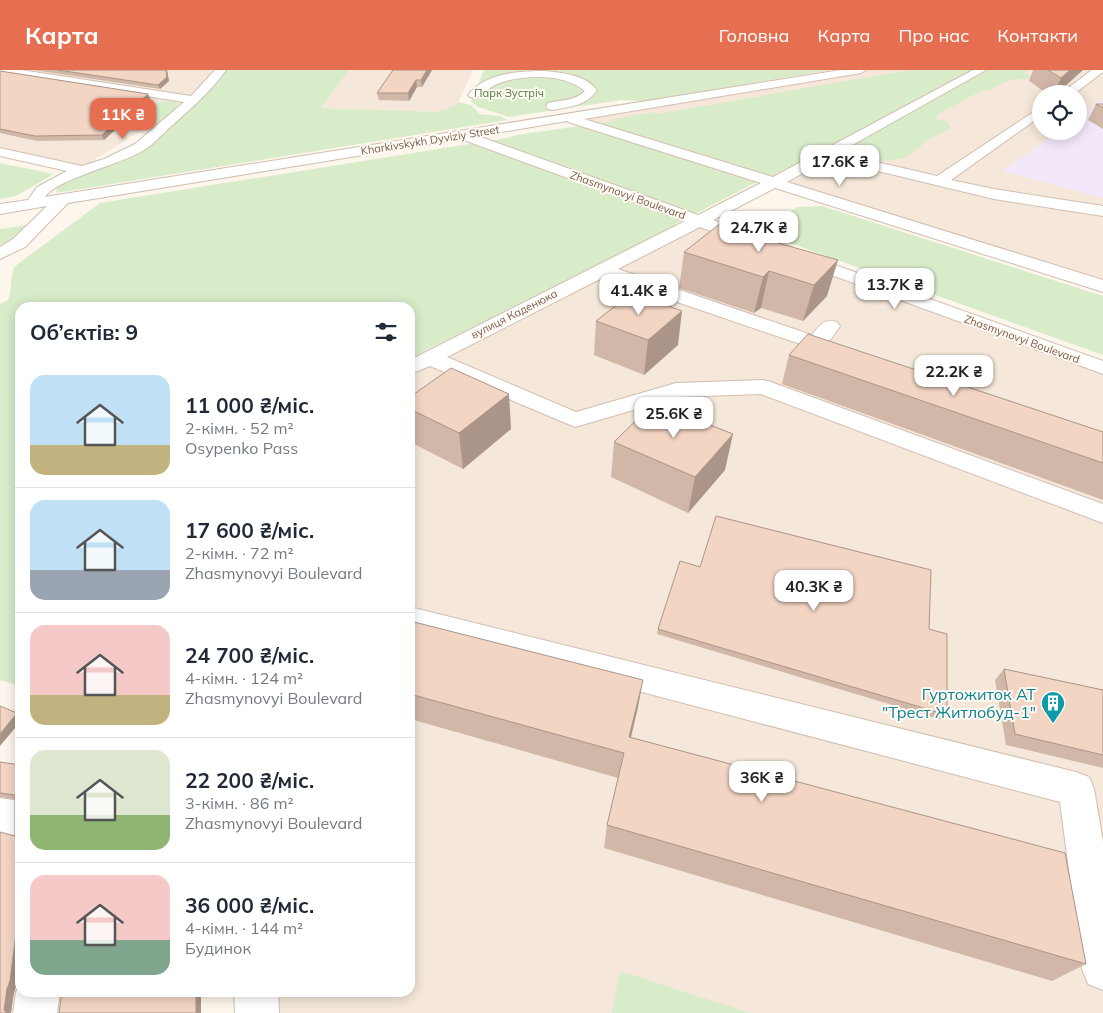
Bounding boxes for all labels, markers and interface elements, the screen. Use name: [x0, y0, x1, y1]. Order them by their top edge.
text: Карта: [25, 20, 99, 50]
text: Головна: [719, 24, 790, 47]
text: Карта: [818, 24, 871, 47]
text: Про нас: [899, 24, 969, 47]
text: Контакти: [997, 24, 1078, 47]
map controls: [1032, 85, 1087, 140]
button: locate: [1032, 85, 1087, 140]
park label: Парк Зустріч: [474, 86, 544, 100]
pin: 11K ₴: [88, 98, 158, 140]
text: 11K ₴: [101, 104, 145, 124]
street label: Kharkivskykh Dyviziy Street: [360, 122, 500, 158]
pin: 17.6K ₴: [794, 144, 886, 187]
text: 17.6K ₴: [811, 151, 869, 171]
street label: Zhasmynovyi Boulevard: [568, 168, 688, 222]
pin: 24.7K ₴: [713, 210, 805, 253]
text: 24.7K ₴: [730, 217, 788, 237]
pin: 13.7K ₴: [849, 268, 941, 310]
pin: 41.4K ₴: [593, 274, 685, 316]
text: 13.7K ₴: [866, 274, 924, 294]
text: 41.4K ₴: [610, 280, 668, 300]
street label: вулиця Каденюка: [469, 286, 559, 342]
street label: Zhasmynovyi Boulevard: [962, 312, 1082, 366]
icon: filters: [372, 318, 400, 346]
text: Об’єктів: 9: [30, 319, 138, 345]
pin: 22.2K ₴: [908, 354, 1000, 397]
text: 22.2K ₴: [925, 361, 983, 381]
text: 11 000 ₴/міс.: [185, 392, 314, 418]
icon: home: [70, 395, 130, 455]
pin: 25.6K ₴: [628, 396, 720, 439]
text: 25.6K ₴: [645, 403, 703, 423]
text: 2-кімн. · 52 m²: [185, 418, 294, 438]
text: Osypenko Pass: [185, 438, 298, 458]
text: 17 600 ₴/міс.: [185, 517, 314, 543]
icon: home: [70, 520, 130, 580]
text: 2-кімн. · 72 m²: [185, 543, 294, 563]
text: Zhasmynovyi Boulevard: [185, 563, 362, 583]
pin: 40.3K ₴: [768, 570, 860, 612]
text: 40.3K ₴: [785, 576, 843, 596]
text: 24 700 ₴/міс.: [185, 642, 314, 668]
icon: home: [70, 645, 130, 705]
text: 4-кімн. · 124 m²: [185, 668, 303, 688]
place label: Гуртожиток АТ "Трест Житлобуд-1": [882, 684, 1036, 722]
text: Zhasmynovyi Boulevard: [185, 688, 362, 708]
building icon: Гуртожиток АТ "Трест Житлобуд-1": [1040, 690, 1066, 724]
pin: 36K ₴: [727, 760, 797, 803]
text: 22 200 ₴/міс.: [185, 767, 314, 793]
text: 36K ₴: [740, 767, 784, 787]
icon: home: [70, 770, 130, 830]
text: 3-кімн. · 86 m²: [185, 793, 294, 813]
text: Zhasmynovyi Boulevard: [185, 813, 362, 833]
text: 36 000 ₴/міс.: [185, 892, 314, 918]
icon: home: [70, 895, 130, 955]
text: 4-кімн. · 144 m²: [185, 918, 303, 938]
text: Будинок: [185, 938, 251, 958]

